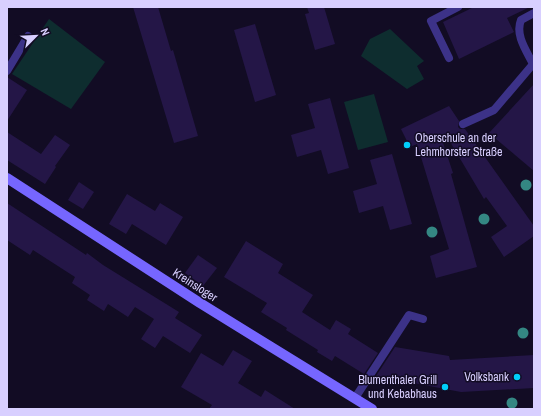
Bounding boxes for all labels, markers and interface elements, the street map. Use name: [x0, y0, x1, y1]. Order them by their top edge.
north arrow: [16, 16, 56, 56]
text: N: [37, 26, 53, 38]
place label: Oberschule an der Lehmhorster Straße: [415, 130, 503, 160]
marker: Oberschule an der Lehmhorster Straße: [402, 140, 412, 150]
street label: Kreinsloger: [170, 265, 221, 306]
place label: Volksbank: [464, 369, 509, 385]
place label: Blumenthaler Grill und Kebabhaus: [358, 372, 437, 402]
marker: Volksbank: [512, 372, 522, 382]
marker: Blumenthaler Grill und Kebabhaus: [440, 382, 450, 392]

